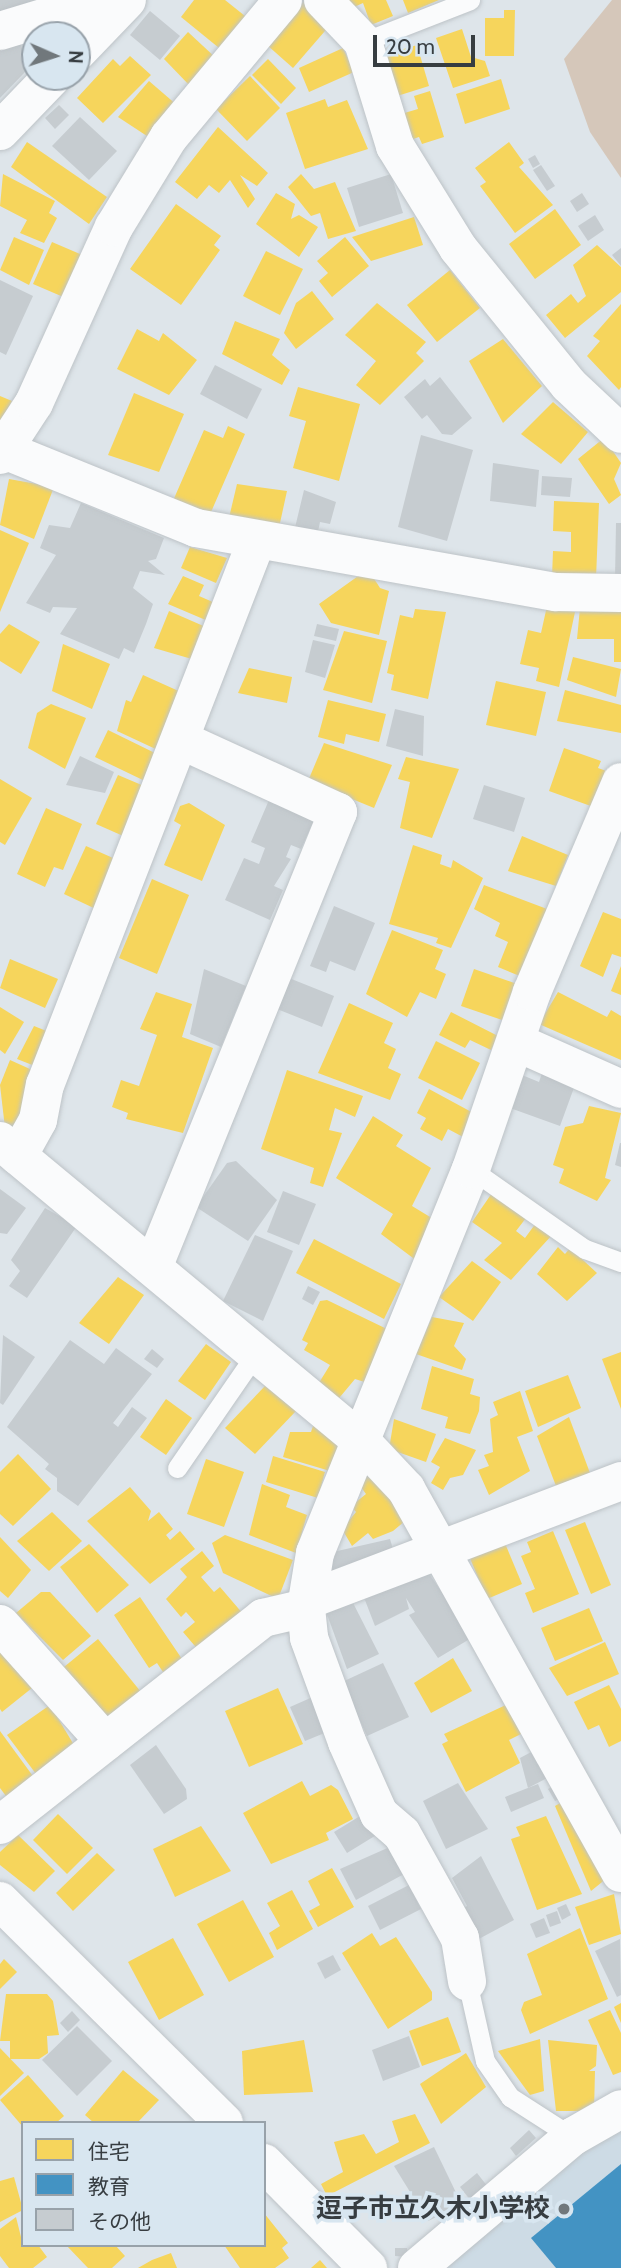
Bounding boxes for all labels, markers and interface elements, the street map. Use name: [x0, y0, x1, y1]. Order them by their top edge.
north arrow: [21, 21, 91, 91]
scale bar: [376, 21, 477, 65]
text: 20 m: [386, 34, 435, 59]
text: N: [64, 50, 87, 64]
legend: [21, 2121, 266, 2247]
text: 住宅: [88, 2139, 130, 2164]
text: 教育: [88, 2174, 130, 2199]
place label: 逗子市立久木小学校: [316, 2193, 550, 2225]
marker: 逗子市立久木小学校: [556, 2201, 572, 2217]
text: その他: [88, 2209, 151, 2234]

